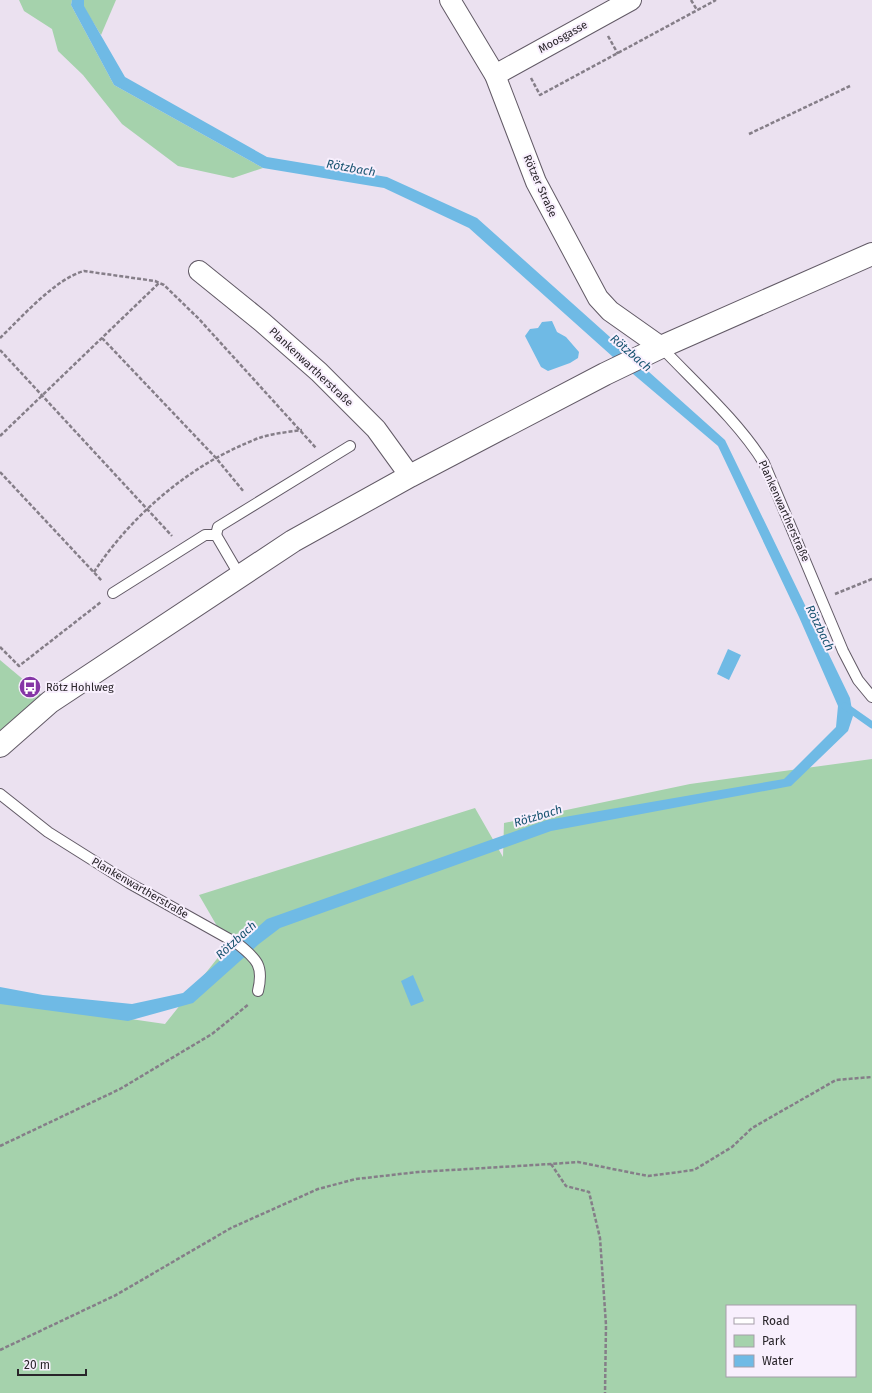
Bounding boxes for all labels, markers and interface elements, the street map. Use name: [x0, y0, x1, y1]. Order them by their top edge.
street label: Moosgasse: [536, 18, 590, 56]
street label: Rötzer Straße: [520, 153, 560, 219]
water label: Rötzbach: [325, 157, 377, 179]
street label: Plankenwartherstraße: [266, 325, 356, 409]
water label: Rötzbach: [608, 331, 654, 375]
street label: Plankenwartherstraße: [756, 458, 812, 564]
water label: Rötzbach: [803, 603, 837, 653]
bus stop icon: Rötz Hohlweg: [17, 674, 43, 700]
place label: Rötz Hohlweg: [46, 681, 114, 694]
water label: Rötzbach: [512, 802, 564, 830]
street label: Plankenwartherstraße: [89, 855, 191, 921]
water label: Rötzbach: [213, 918, 259, 962]
legend: [726, 1305, 856, 1377]
text: Road: [762, 1314, 790, 1328]
text: Park: [762, 1334, 786, 1348]
scale bar: [18, 1351, 86, 1377]
text: Water: [762, 1354, 794, 1368]
text: 20 m: [24, 1358, 50, 1372]

